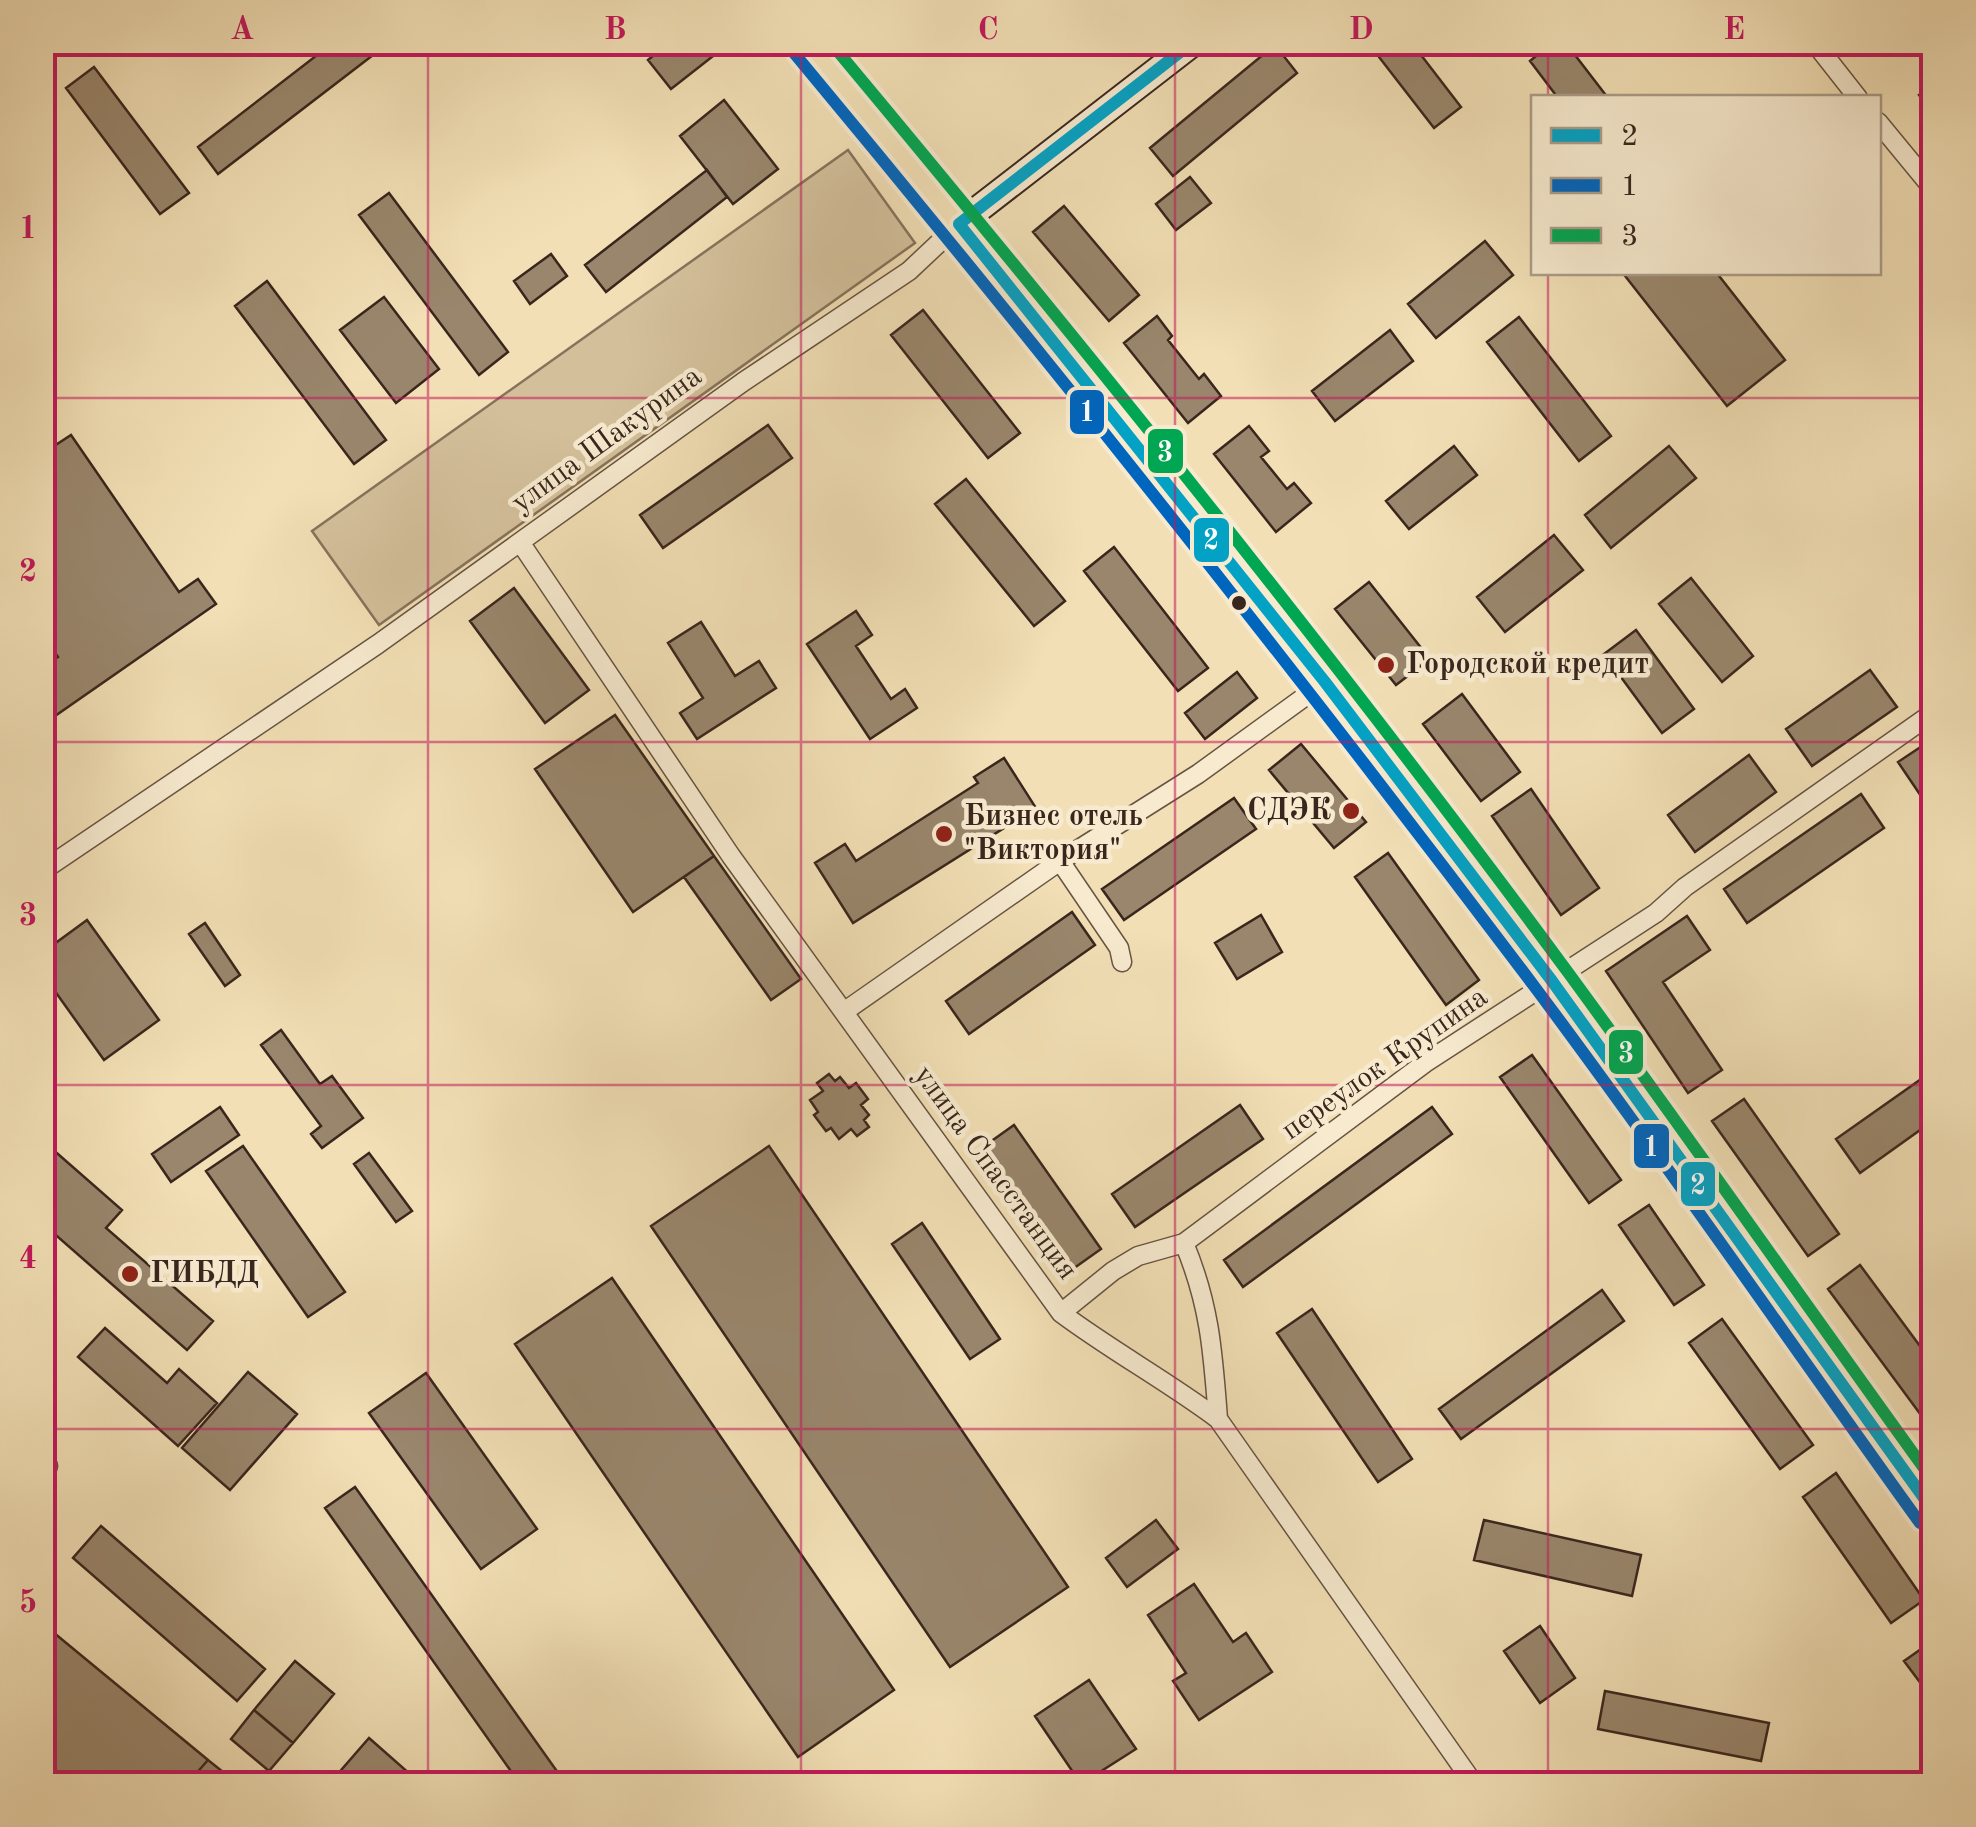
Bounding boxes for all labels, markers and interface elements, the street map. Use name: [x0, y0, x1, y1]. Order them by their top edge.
text: A: [230, 15, 254, 47]
text: B: [604, 15, 626, 47]
text: C: [977, 15, 999, 47]
text: D: [1348, 15, 1374, 47]
text: E: [1723, 15, 1745, 47]
legend: [1531, 95, 1881, 275]
text: 2: [1621, 122, 1638, 152]
text: 1: [1621, 172, 1638, 202]
text: 1: [19, 214, 37, 246]
text: 3: [1621, 222, 1638, 252]
street label: улица Шакурина: [506, 361, 708, 519]
line badge: 1: [1068, 388, 1106, 436]
text: 1: [1079, 400, 1095, 428]
line badge: 3: [1146, 427, 1185, 475]
text: 3: [1157, 440, 1173, 468]
line badge: 2: [1192, 516, 1231, 564]
text: 2: [1203, 528, 1219, 556]
text: 2: [19, 557, 37, 589]
unlabelled marker: [1229, 593, 1249, 613]
place label: Городской кредит: [1406, 650, 1649, 680]
marker: Городской кредит: [1375, 654, 1397, 676]
place label: СДЭК: [1247, 796, 1331, 826]
marker: СДЭК: [1340, 800, 1362, 822]
place label: Бизнес отель "Виктория": [964, 802, 1143, 866]
marker: Бизнес отель "Виктория": [933, 823, 955, 845]
text: 3: [19, 901, 37, 933]
street label: переулок Крупина: [1277, 982, 1494, 1146]
line badge: 3: [1607, 1028, 1645, 1076]
text: 3: [1618, 1041, 1634, 1069]
street label: улица Спасстанция: [908, 1061, 1082, 1285]
line badge: 1: [1632, 1122, 1671, 1170]
text: 1: [1643, 1135, 1659, 1163]
line badge: 2: [1679, 1160, 1717, 1208]
text: 2: [1690, 1173, 1706, 1201]
text: 4: [19, 1244, 37, 1276]
place label: ГИБДД: [150, 1259, 259, 1289]
marker: ГИБДД: [119, 1263, 141, 1285]
text: 5: [19, 1588, 37, 1620]

